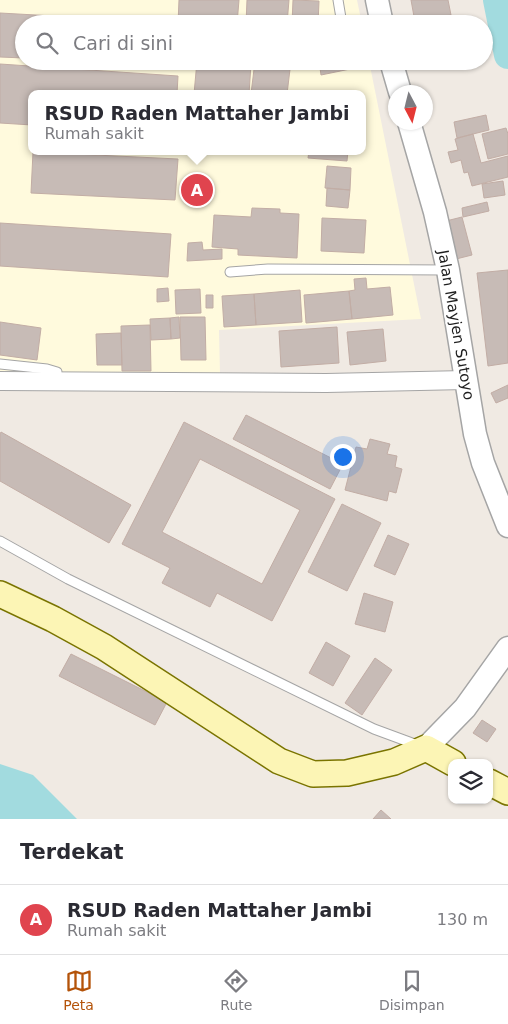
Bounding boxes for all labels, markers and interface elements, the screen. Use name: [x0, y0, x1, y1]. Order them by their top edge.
search box: [15, 15, 493, 70]
icon: search: [33, 29, 61, 57]
text: Cari di sini: [73, 32, 173, 54]
north arrow: [388, 85, 433, 130]
popup: [28, 90, 366, 155]
text: RSUD Raden Mattaher Jambi: [44, 102, 350, 124]
text: Rumah sakit: [44, 124, 144, 143]
pin: A: [181, 171, 213, 209]
street label: Jalan Mayjen Sutoyo: [434, 248, 478, 401]
your location: [330, 444, 356, 470]
map controls: [448, 759, 493, 804]
button: layers: [448, 759, 493, 804]
text: Terdekat: [20, 840, 124, 864]
text: RSUD Raden Mattaher Jambi: [67, 899, 372, 921]
text: A: [30, 910, 42, 929]
text: 130 m: [437, 910, 488, 929]
text: Rumah sakit: [67, 921, 166, 940]
tab: Peta: [63, 967, 94, 1013]
tab: Rute: [220, 967, 252, 1013]
tab: Disimpan: [379, 967, 445, 1013]

